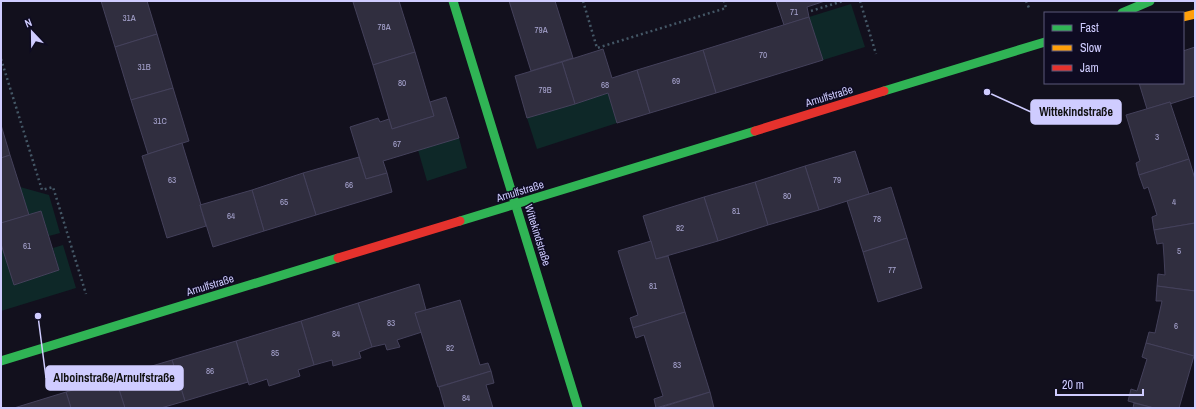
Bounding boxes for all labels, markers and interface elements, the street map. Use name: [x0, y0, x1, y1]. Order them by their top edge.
house number: 71: [790, 6, 798, 18]
north arrow: [12, 12, 52, 52]
house number: 31A: [122, 12, 136, 24]
legend: [1044, 12, 1184, 84]
text: N: [23, 15, 34, 30]
text: Fast: [1080, 20, 1099, 36]
house number: 78A: [377, 21, 391, 33]
house number: 79A: [534, 24, 548, 36]
text: Slow: [1080, 40, 1102, 56]
house number: 70: [759, 49, 767, 61]
text: Jam: [1080, 60, 1099, 76]
house number: 31B: [137, 61, 151, 73]
house number: 69: [672, 75, 680, 87]
house number: 80: [398, 77, 406, 89]
house number: 68: [601, 79, 609, 91]
street label: Arnulfstraße: [803, 82, 855, 110]
house number: 79B: [538, 84, 552, 96]
callout: Wittekindstraße: [1031, 100, 1121, 124]
text: Wittekindstraße: [1039, 104, 1113, 120]
house number: 31C: [153, 115, 167, 127]
house number: 3: [1155, 131, 1159, 143]
house number: 67: [393, 138, 401, 150]
house number: 63: [168, 174, 176, 186]
house number: 79: [833, 174, 841, 186]
street label: Arnulfstraße: [494, 177, 546, 205]
house number: 66: [345, 179, 353, 191]
house number: 80: [783, 190, 791, 202]
house number: 65: [280, 196, 288, 208]
house number: 4: [1172, 196, 1176, 208]
street label: Wittekindstraße: [522, 203, 554, 267]
house number: 81: [732, 205, 740, 217]
house number: 64: [227, 210, 235, 222]
house number: 78: [873, 213, 881, 225]
house number: 82: [676, 222, 684, 234]
house number: 61: [23, 240, 31, 252]
house number: 5: [1177, 245, 1181, 257]
house number: 77: [888, 264, 896, 276]
street label: Arnulfstraße: [184, 271, 236, 299]
house number: 81: [649, 280, 657, 292]
house number: 83: [387, 317, 395, 329]
house number: 6: [1174, 320, 1178, 332]
house number: 84: [332, 328, 340, 340]
house number: 82: [446, 342, 454, 354]
house number: 85: [271, 347, 279, 359]
house number: 83: [673, 359, 681, 371]
house number: 86: [206, 365, 214, 377]
callout: Alboinstraße/Arnulfstraße: [46, 366, 183, 390]
text: Alboinstraße/Arnulfstraße: [53, 370, 175, 386]
scale bar: [1056, 371, 1143, 397]
text: 20 m: [1062, 377, 1084, 393]
house number: 84: [462, 392, 470, 404]

